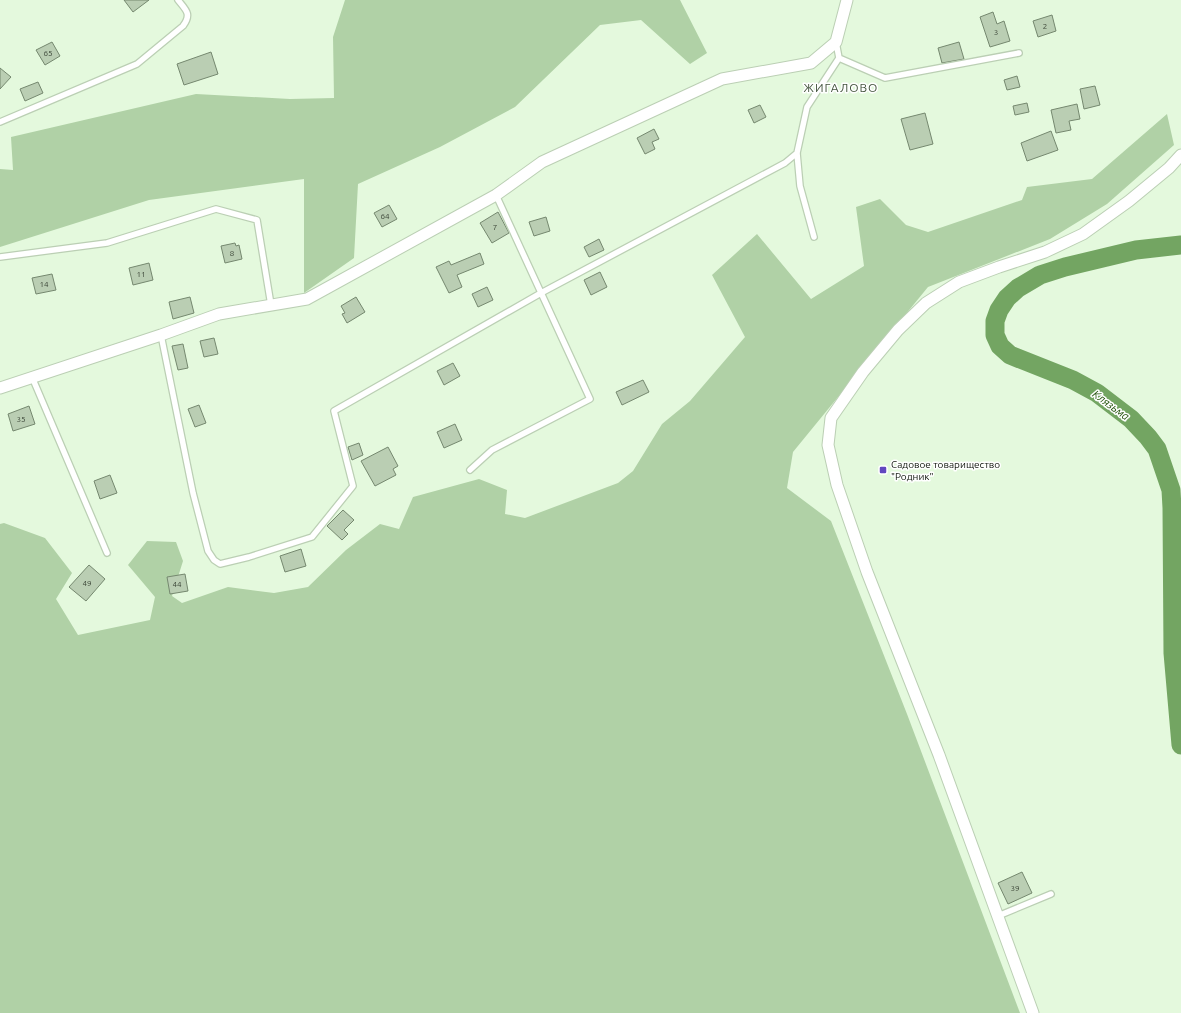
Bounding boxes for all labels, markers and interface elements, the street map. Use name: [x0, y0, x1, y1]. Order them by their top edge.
house number: 2: [1043, 22, 1047, 31]
house number: 3: [994, 28, 998, 37]
house number: 65: [43, 49, 53, 58]
district label: ЖИГАЛОВО: [804, 81, 878, 94]
house number: 64: [380, 212, 390, 221]
house number: 7: [493, 223, 497, 232]
house number: 8: [230, 249, 235, 258]
house number: 11: [136, 270, 146, 279]
house number: 14: [39, 280, 49, 289]
water label: Клязьма: [1090, 388, 1132, 422]
house number: 35: [16, 415, 26, 424]
place label: Садовое товарищество "Родник": [891, 459, 1000, 482]
marker: Садовое товарищество "Родник": [878, 465, 888, 475]
house number: 49: [82, 579, 92, 588]
house number: 44: [172, 580, 182, 589]
house number: 39: [1010, 884, 1020, 893]

